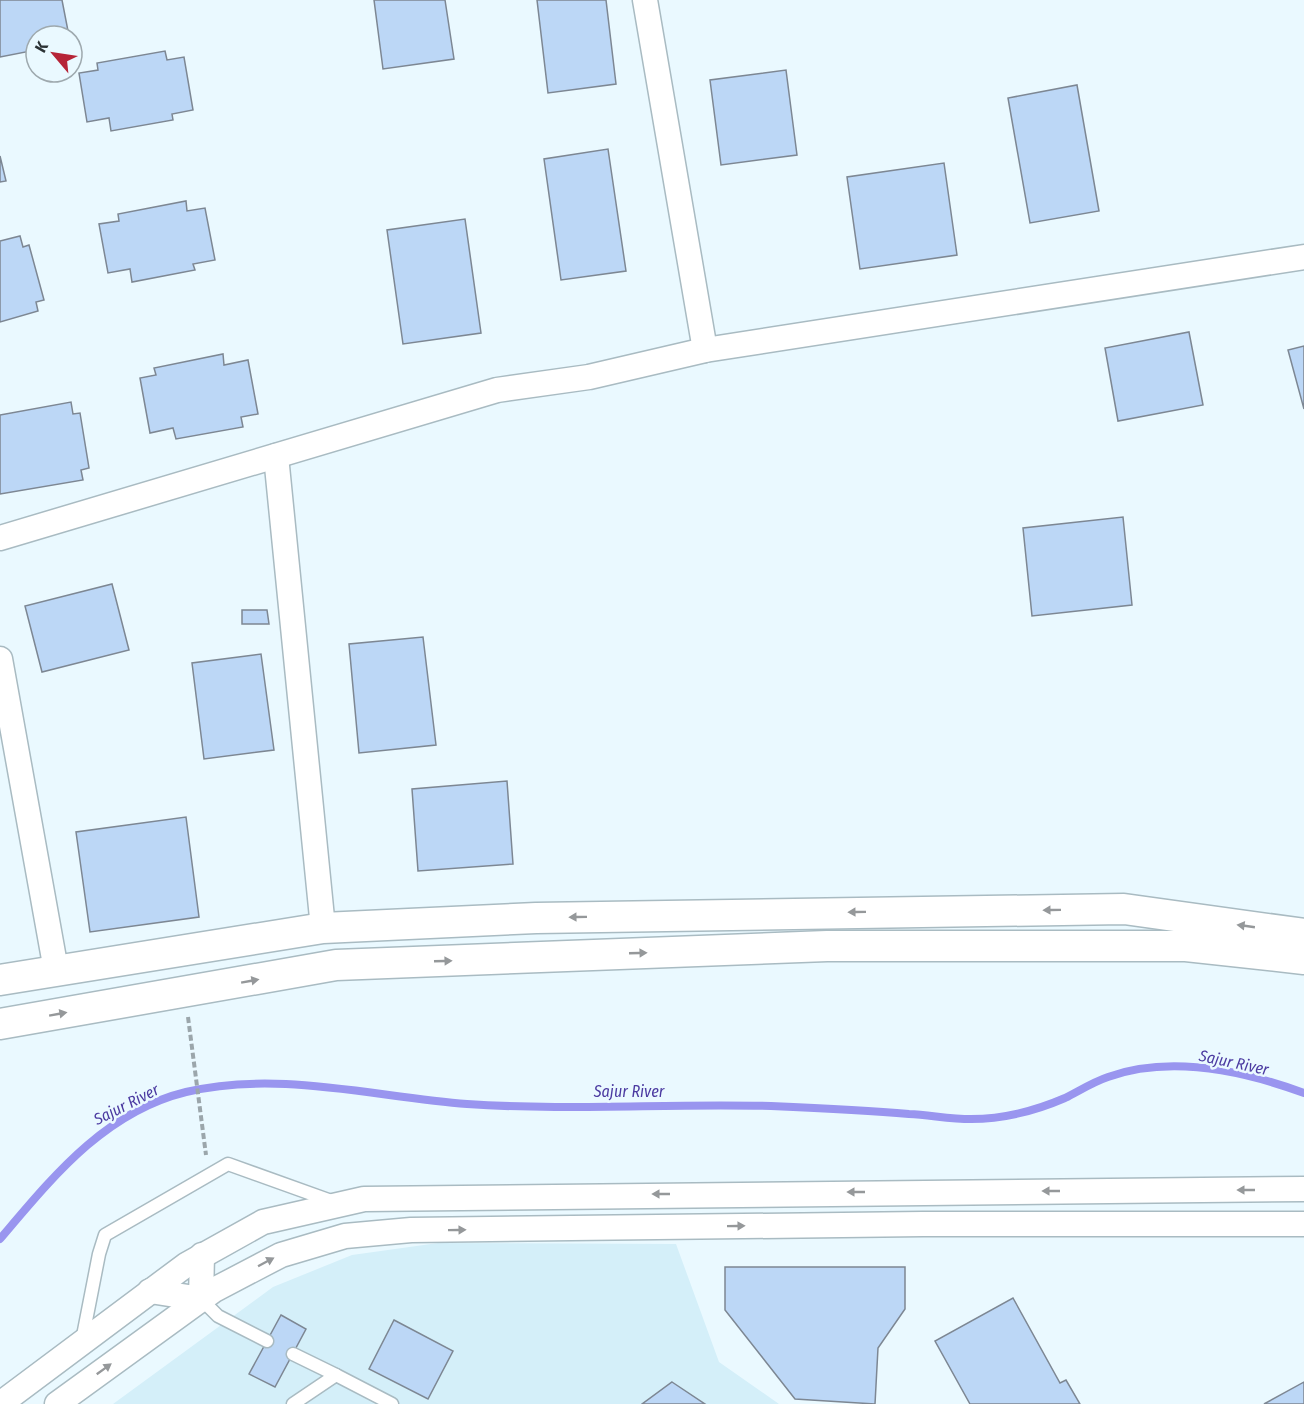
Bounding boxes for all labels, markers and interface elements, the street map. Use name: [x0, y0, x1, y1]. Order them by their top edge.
north arrow: [24, 24, 84, 84]
text: K: [31, 38, 52, 56]
one-way arrow: [1043, 905, 1062, 915]
one-way arrow: [848, 908, 867, 917]
one-way arrow: [569, 912, 588, 922]
one-way arrow: [1236, 921, 1255, 930]
one-way arrow: [629, 949, 648, 958]
one-way arrow: [434, 956, 453, 966]
one-way arrow: [240, 976, 259, 985]
one-way arrow: [48, 1010, 67, 1019]
water label: Sajur River: [1196, 1046, 1271, 1079]
water label: Sajur River: [90, 1080, 162, 1129]
water label: Sajur River: [593, 1082, 665, 1101]
one-way arrow: [1236, 1185, 1255, 1195]
one-way arrow: [1041, 1186, 1060, 1196]
one-way arrow: [846, 1188, 865, 1197]
one-way arrow: [651, 1189, 670, 1199]
one-way arrow: [726, 1221, 745, 1231]
one-way arrow: [447, 1225, 466, 1234]
one-way arrow: [258, 1257, 275, 1267]
one-way arrow: [95, 1363, 111, 1375]

